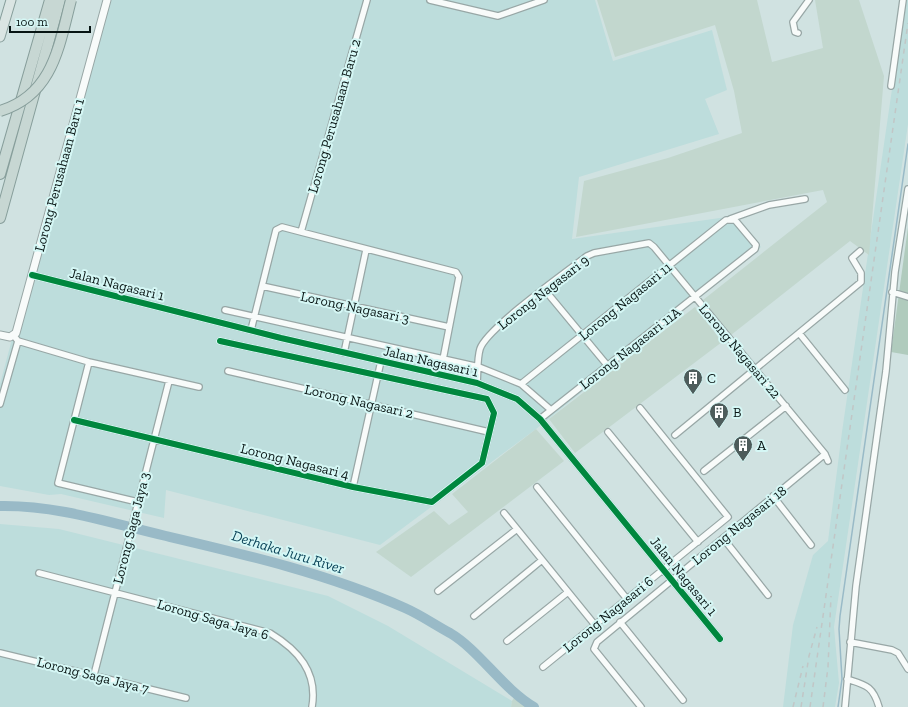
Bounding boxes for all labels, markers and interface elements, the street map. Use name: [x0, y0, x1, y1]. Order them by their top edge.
scale bar: [10, 8, 90, 34]
text: 100 m: [16, 15, 48, 29]
street label: Lorong Perusahaan Baru 2: [304, 37, 365, 195]
street label: Lorong Perusahaan Baru 1: [31, 96, 88, 254]
street label: Lorong Nagasari 9: [494, 251, 592, 333]
street label: Lorong Nagasari 11: [575, 258, 676, 344]
street label: Jalan Nagasari 1: [68, 265, 167, 305]
street label: Lorong Nagasari 3: [299, 288, 411, 327]
street label: Lorong Nagasari 22: [695, 301, 784, 402]
street label: Lorong Nagasari 11A: [576, 303, 685, 393]
street label: Jalan Nagasari 1: [382, 342, 481, 381]
building icon: C: [682, 367, 704, 395]
place label: C: [707, 370, 716, 387]
street label: Lorong Nagasari 2: [303, 381, 415, 422]
building icon: B: [708, 401, 730, 429]
place label: B: [733, 404, 741, 421]
building icon: A: [732, 434, 754, 462]
place label: A: [757, 437, 767, 454]
street label: Lorong Nagasari 4: [239, 440, 351, 483]
street label: Lorong Saga Jaya 3: [109, 470, 154, 586]
street label: Lorong Nagasari 18: [689, 482, 790, 569]
water label: Derhaka Juru River: [230, 526, 347, 578]
street label: Jalan Nagasari 1: [647, 533, 721, 620]
street label: Lorong Nagasari 6: [560, 573, 657, 656]
street label: Lorong Saga Jaya 6: [155, 595, 271, 644]
street label: Lorong Saga Jaya 7: [35, 653, 151, 698]

